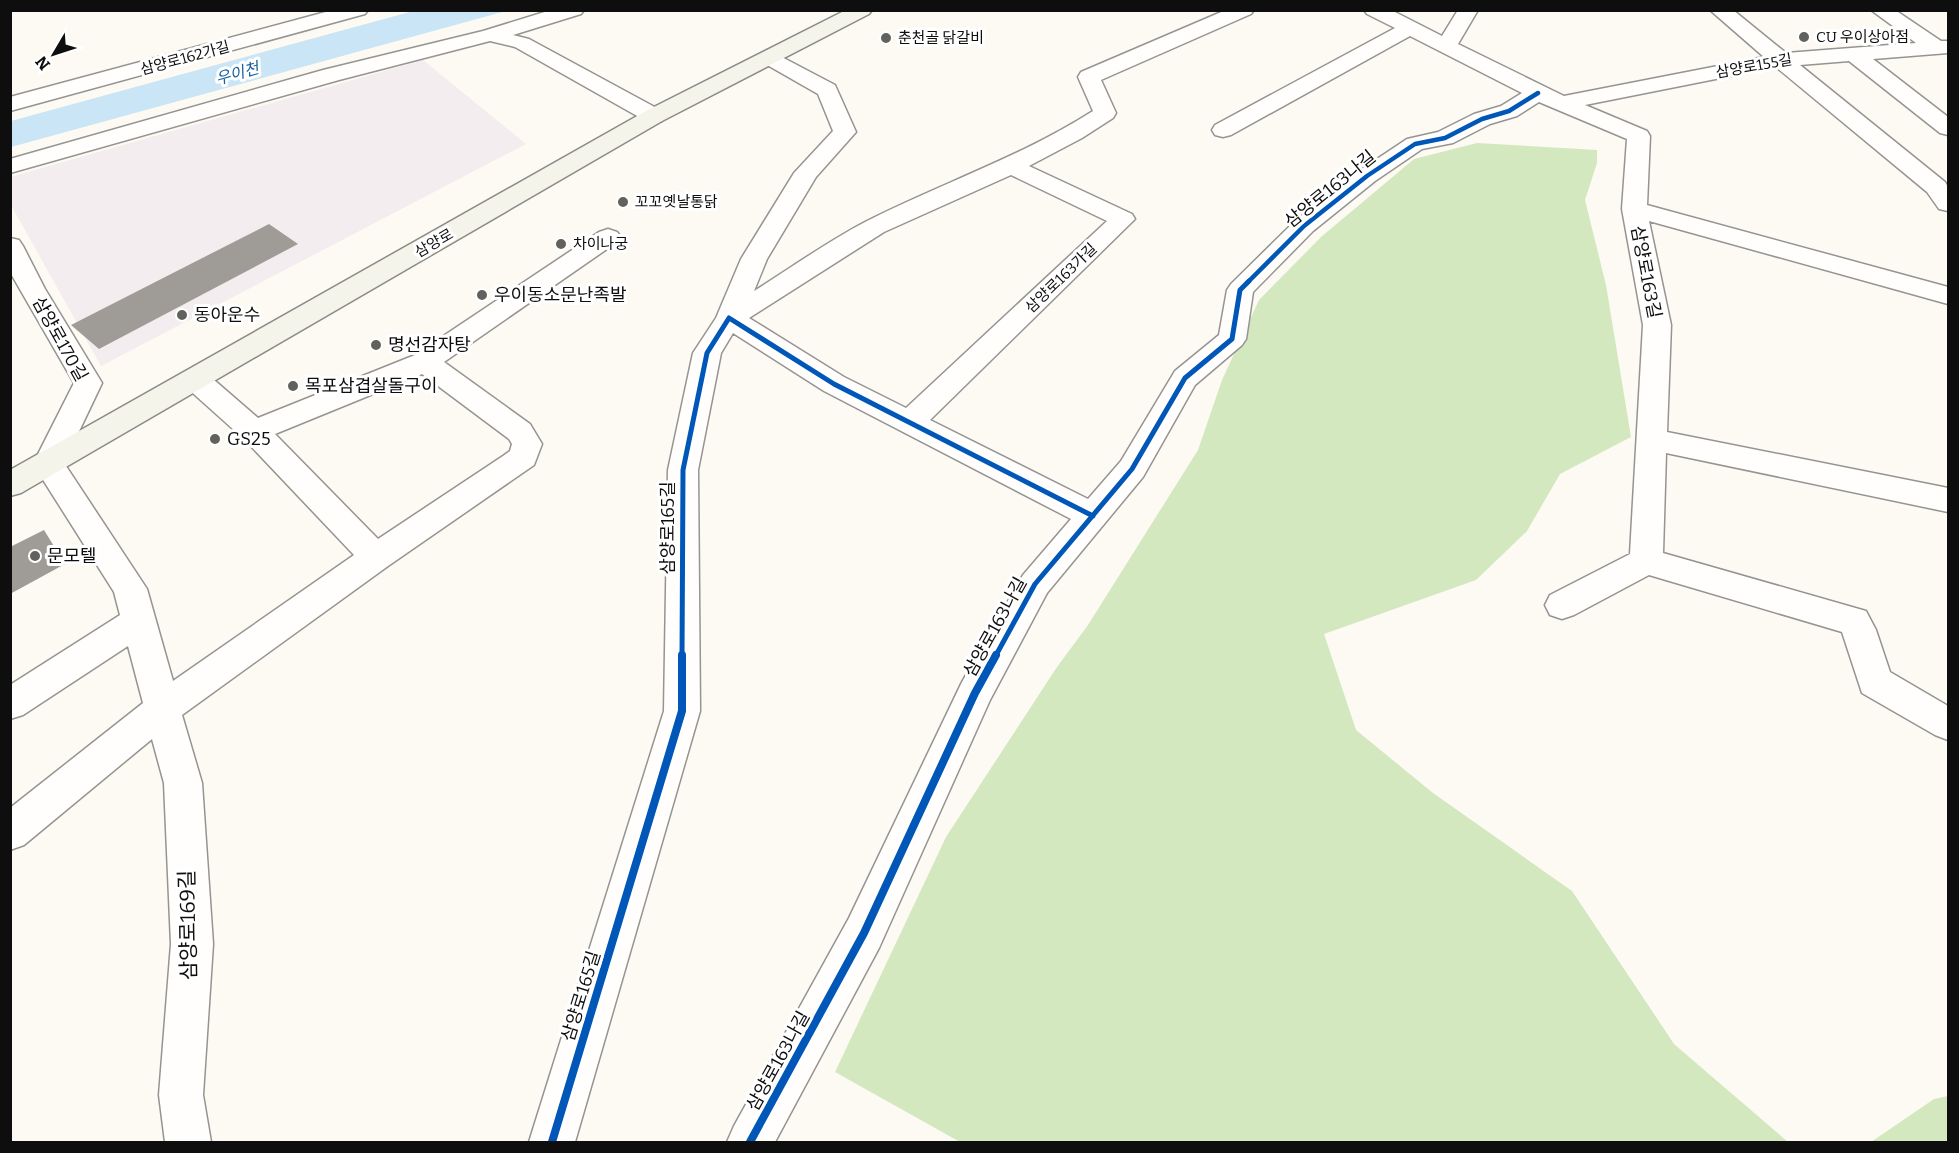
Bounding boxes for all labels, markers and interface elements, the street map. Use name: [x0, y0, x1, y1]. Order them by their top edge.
north arrow: [24, 24, 84, 84]
place label: CU 우이상아점: [1816, 28, 1909, 46]
place label: 춘천골 닭갈비: [898, 29, 984, 47]
marker: CU 우이상아점: [1797, 30, 1811, 44]
marker: 춘천골 닭갈비: [879, 31, 893, 45]
street label: 삼양로162가길: [138, 37, 232, 79]
street label: 삼양로155길: [1714, 50, 1794, 82]
text: N: [31, 52, 54, 74]
water label: 우이천: [213, 58, 263, 89]
street label: 삼양로163나길: [1280, 146, 1380, 232]
place label: 꼬꼬옛날통닭: [635, 193, 718, 211]
marker: 꼬꼬옛날통닭: [616, 195, 630, 209]
street label: 삼양로163길: [1626, 224, 1666, 320]
street label: 삼양로: [412, 225, 456, 261]
place label: 차이나궁: [573, 235, 628, 253]
marker: 차이나궁: [554, 237, 568, 251]
street label: 삼양로163가길: [1022, 239, 1100, 317]
place label: 우이동소문난족발: [494, 284, 626, 306]
marker: 우이동소문난족발: [475, 288, 489, 302]
street label: 삼양로170길: [28, 293, 92, 385]
place label: 동아운수: [194, 304, 260, 326]
marker: 동아운수: [175, 308, 189, 322]
place label: 명선감자탕: [388, 334, 471, 356]
marker: 명선감자탕: [369, 338, 383, 352]
place label: 목포삼겹살돌구이: [305, 375, 437, 397]
marker: 목포삼겹살돌구이: [286, 379, 300, 393]
place label: GS25: [227, 428, 271, 450]
marker: GS25: [208, 432, 222, 446]
street label: 삼양로165길: [657, 481, 679, 575]
place label: 문모텔: [47, 545, 97, 567]
marker: 문모텔: [28, 549, 42, 563]
street label: 삼양로163나길: [959, 573, 1031, 681]
street label: 삼양로169길: [174, 870, 202, 980]
street label: 삼양로165길: [557, 948, 605, 1044]
street label: 삼양로163나길: [742, 1007, 814, 1115]

